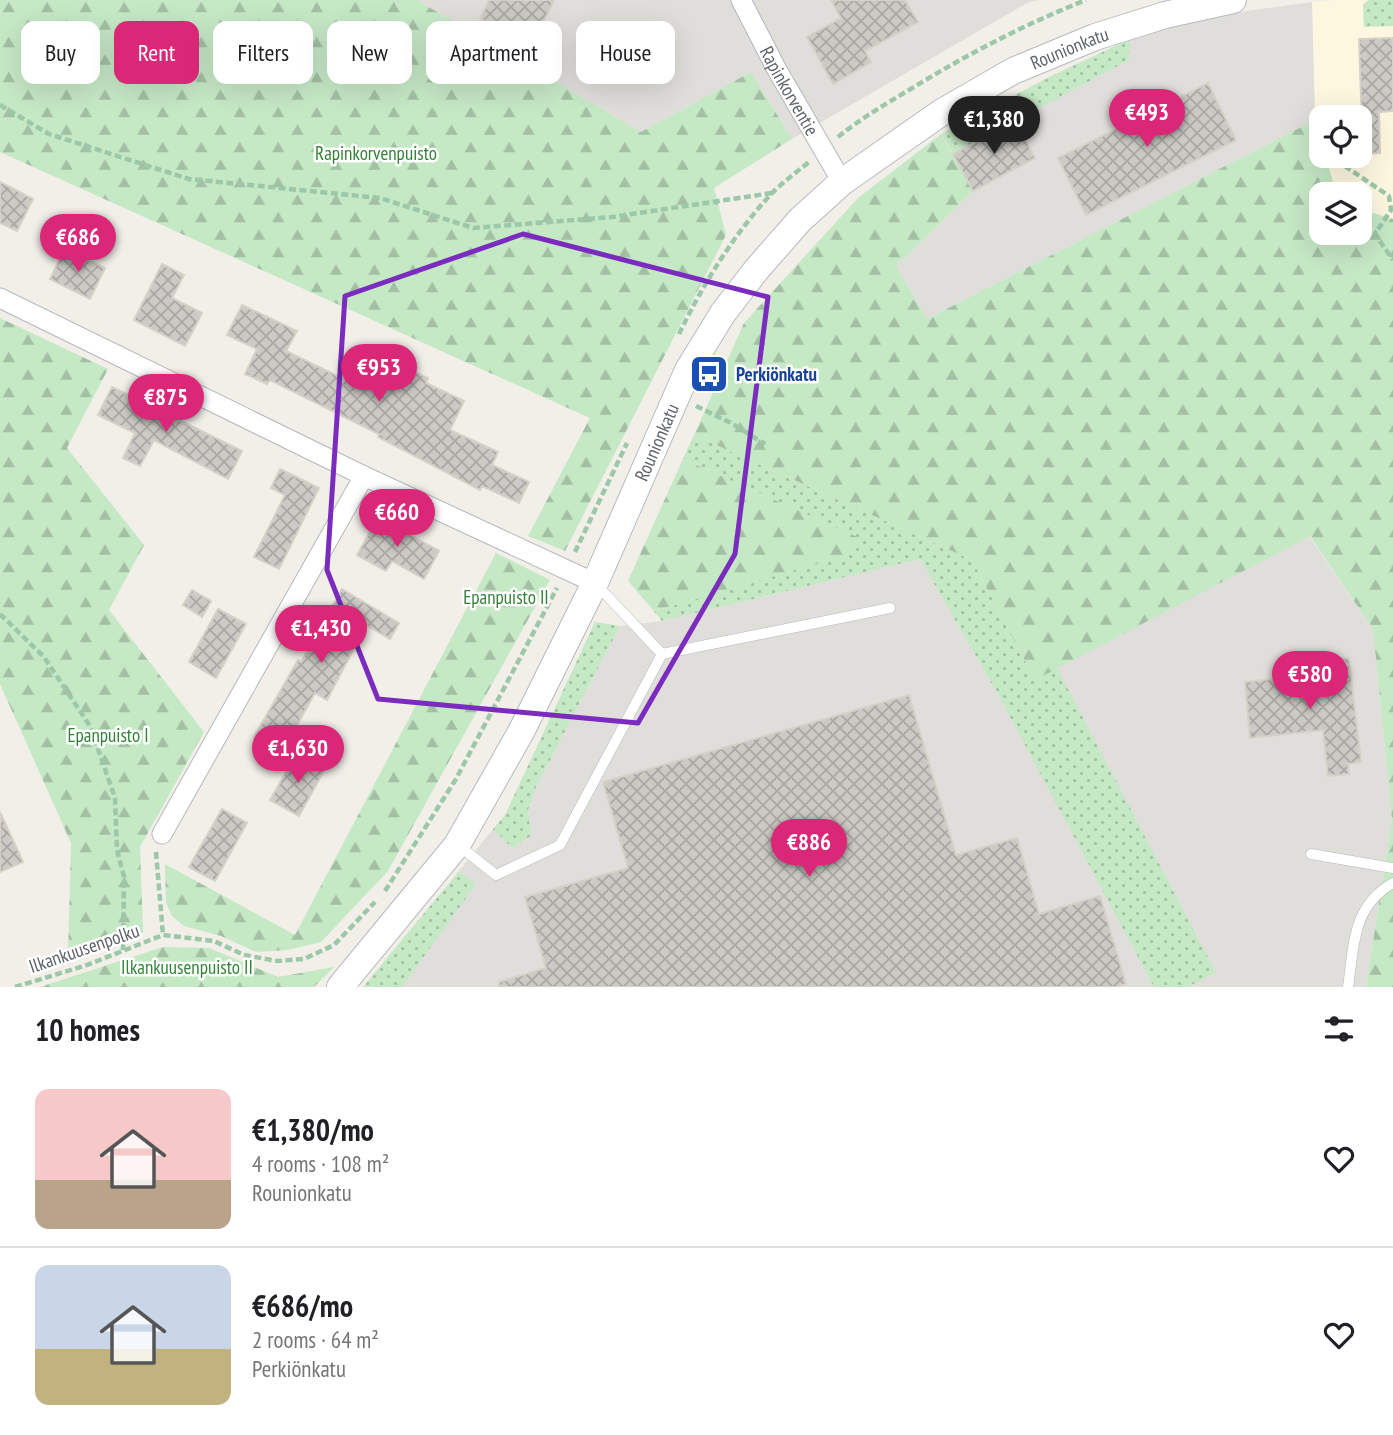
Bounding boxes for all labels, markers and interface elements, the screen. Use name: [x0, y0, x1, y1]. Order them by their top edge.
chip: Buy: [21, 21, 100, 84]
chip: Rent: [114, 21, 199, 84]
chip: Filters: [213, 21, 313, 84]
chip: New: [327, 21, 412, 84]
chip: Apartment: [426, 21, 562, 84]
chip: House: [576, 21, 675, 84]
street label: Rounionkatu: [1027, 22, 1111, 74]
street label: Rapinkorventie: [755, 42, 825, 140]
pin: €493: [1106, 90, 1188, 149]
pin: €1,380: [937, 96, 1051, 156]
text: €493: [1125, 97, 1169, 126]
text: €1,380: [964, 104, 1024, 133]
map controls: [1309, 105, 1372, 245]
button: locate: [1309, 105, 1372, 168]
park label: Rapinkorvenpuisto: [315, 141, 437, 165]
button: layers: [1309, 182, 1372, 245]
pin: €686: [37, 215, 119, 274]
text: €686: [56, 222, 100, 251]
pin: €953: [338, 344, 420, 404]
text: €953: [357, 352, 401, 381]
bus stop icon: Perkiönkatu: [688, 353, 730, 395]
place label: Perkiönkatu: [736, 362, 817, 386]
pin: €875: [125, 374, 207, 434]
text: €875: [144, 382, 188, 411]
street label: Rounionkatu: [629, 400, 684, 485]
pin: €660: [356, 490, 438, 549]
text: €660: [375, 497, 419, 526]
park label: Epanpuisto II: [463, 585, 549, 609]
pin: €1,430: [264, 606, 378, 665]
text: €1,430: [291, 613, 351, 642]
pin: €580: [1269, 652, 1351, 711]
text: €580: [1288, 659, 1332, 688]
park label: Epanpuisto I: [67, 723, 149, 747]
pin: €1,630: [241, 726, 355, 785]
text: €1,630: [268, 733, 328, 762]
pin: €886: [768, 820, 850, 879]
text: €886: [787, 827, 831, 856]
street label: Ilkankuusenpolku: [26, 918, 142, 978]
park label: Ilkankuusenpuisto II: [121, 955, 253, 979]
text: 10 homes: [35, 1010, 140, 1049]
icon: filters: [1320, 1010, 1358, 1048]
text: €1,380/mo: [252, 1110, 374, 1149]
icon: home: [91, 1117, 175, 1201]
icon: heart: [1320, 1140, 1358, 1178]
text: 4 rooms · 108 m²: [252, 1149, 389, 1178]
text: Rounionkatu: [252, 1178, 352, 1207]
text: €686/mo: [252, 1286, 353, 1325]
icon: home: [91, 1293, 175, 1377]
icon: heart: [1320, 1316, 1358, 1354]
text: 2 rooms · 64 m²: [252, 1325, 379, 1354]
text: Perkiönkatu: [252, 1354, 346, 1383]

